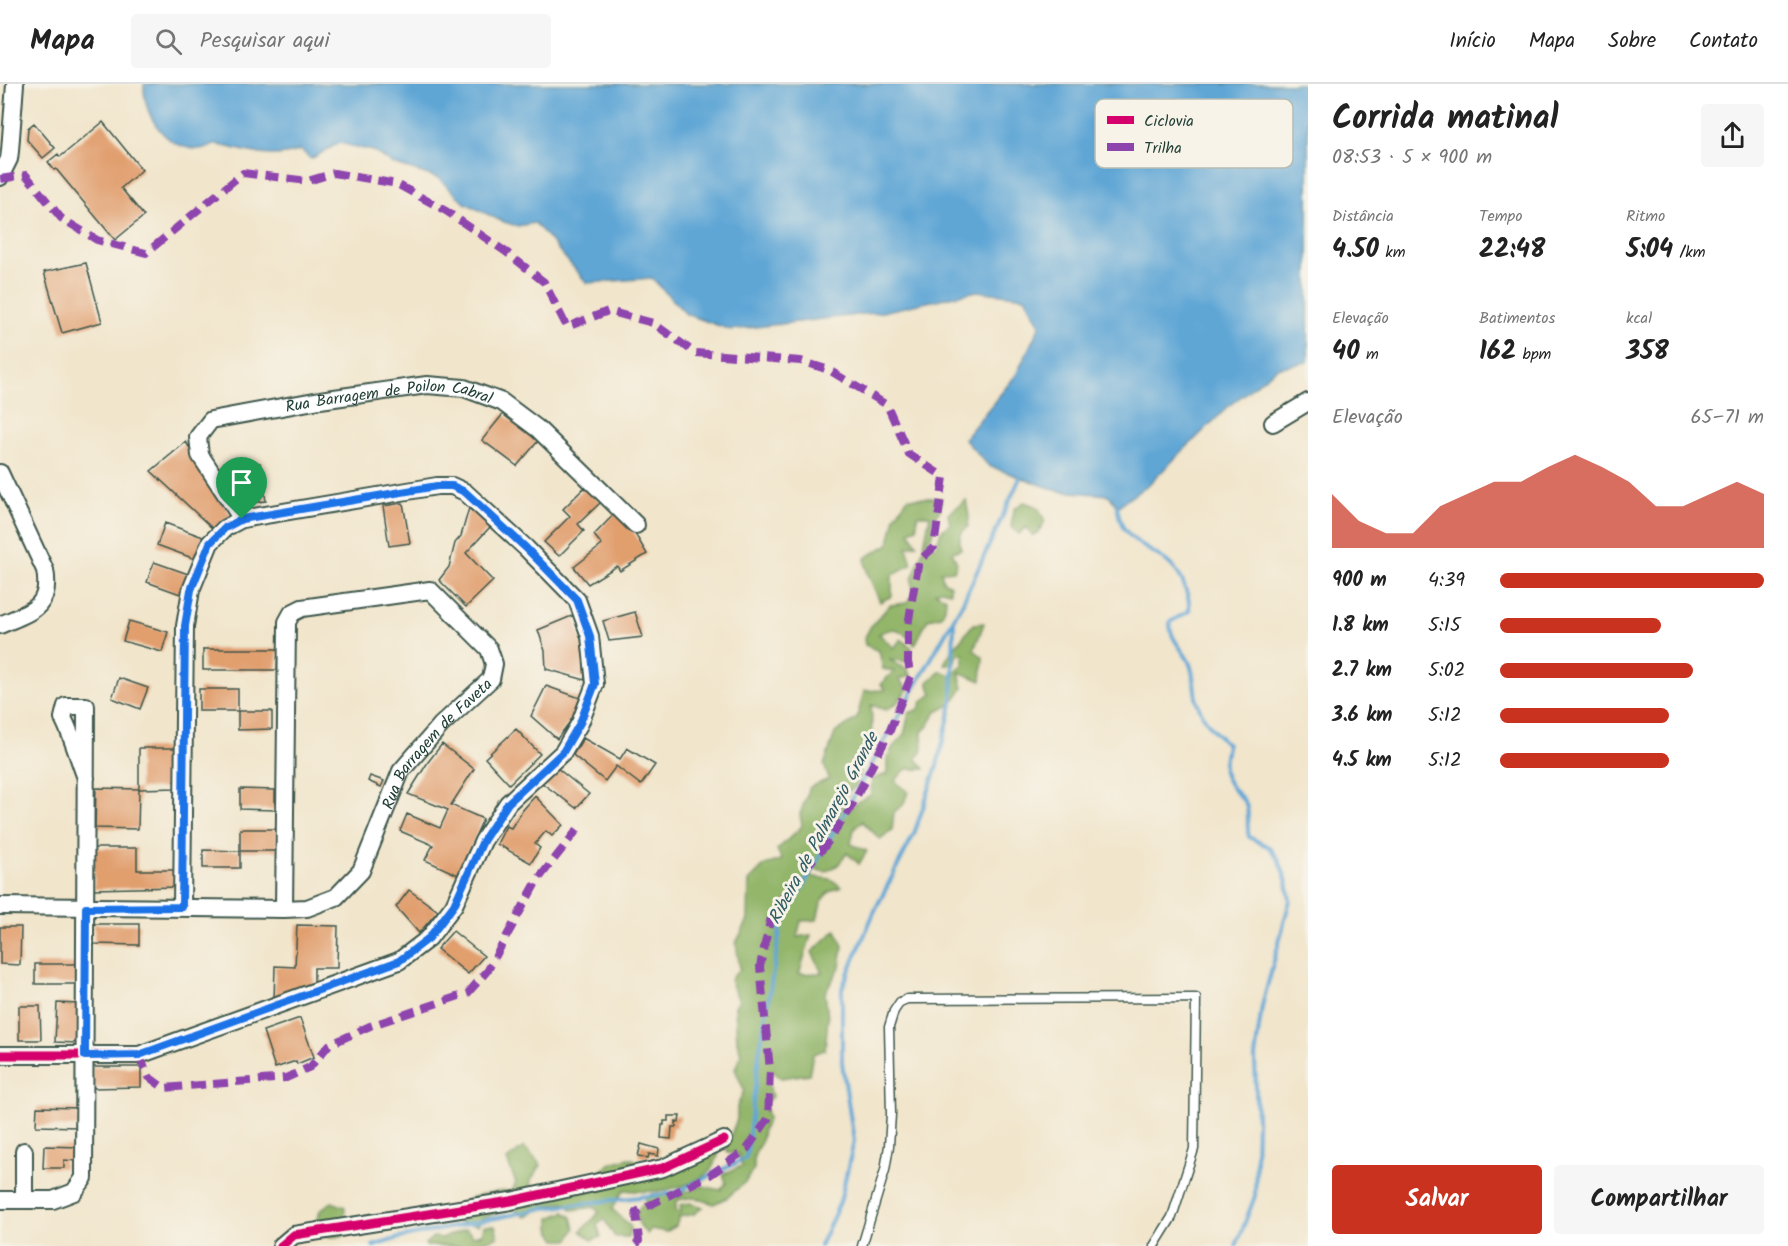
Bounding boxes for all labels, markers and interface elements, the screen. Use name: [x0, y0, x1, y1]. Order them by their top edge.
search box: [131, 14, 551, 68]
text: Mapa: [30, 19, 95, 64]
text: Pesquisar aqui: [200, 24, 330, 59]
icon: search: [152, 25, 185, 58]
text: Início: [1449, 25, 1496, 58]
text: Mapa: [1529, 25, 1575, 58]
text: Sobre: [1608, 25, 1656, 58]
text: Contato: [1689, 25, 1758, 58]
text: Corrida matinal: [1332, 93, 1558, 146]
legend: [1095, 99, 1293, 168]
button: share: [1701, 104, 1764, 167]
text: Ciclovia: [1144, 109, 1194, 134]
text: Trilha: [1144, 136, 1182, 161]
text: 08:53 · 5 × 900 m: [1332, 142, 1492, 174]
text: Distância: [1332, 204, 1394, 229]
text: Tempo: [1479, 204, 1522, 229]
text: Ritmo: [1626, 204, 1665, 229]
text: 4.50: [1332, 229, 1379, 271]
text: 22:48: [1479, 229, 1545, 271]
text: 5:04: [1626, 229, 1673, 271]
text: km: [1379, 240, 1405, 265]
text: /km: [1673, 240, 1705, 265]
text: Elevação: [1332, 306, 1389, 331]
text: Batimentos: [1479, 306, 1555, 331]
text: kcal: [1626, 306, 1652, 331]
text: 40: [1332, 331, 1360, 373]
text: 162: [1479, 331, 1516, 373]
text: 358: [1626, 331, 1669, 373]
text: m: [1360, 342, 1379, 367]
text: bpm: [1516, 342, 1551, 367]
street label: Rua Barragem de Poilon Cabral: [283, 374, 496, 420]
text: Elevação: [1332, 402, 1403, 434]
text: 65–71 m: [1691, 402, 1764, 434]
pin: [216, 457, 267, 519]
icon: arrive: [225, 466, 258, 499]
text: 900 m: [1332, 565, 1387, 597]
text: 4:39: [1428, 565, 1465, 597]
text: 1.8 km: [1332, 610, 1389, 642]
text: 5:15: [1428, 610, 1461, 642]
text: 2.7 km: [1332, 655, 1392, 687]
text: 5:02: [1428, 655, 1465, 687]
street label: Rua Barragem de Faveta: [376, 673, 498, 813]
text: 3.6 km: [1332, 700, 1392, 732]
text: 5:12: [1428, 700, 1462, 732]
water label: Ribeira de Palmarejo Grande: [761, 726, 888, 930]
text: 4.5 km: [1332, 745, 1392, 777]
text: 5:12: [1428, 745, 1462, 777]
button: Salvar: [1332, 1165, 1542, 1234]
button: Compartilhar: [1554, 1165, 1764, 1234]

